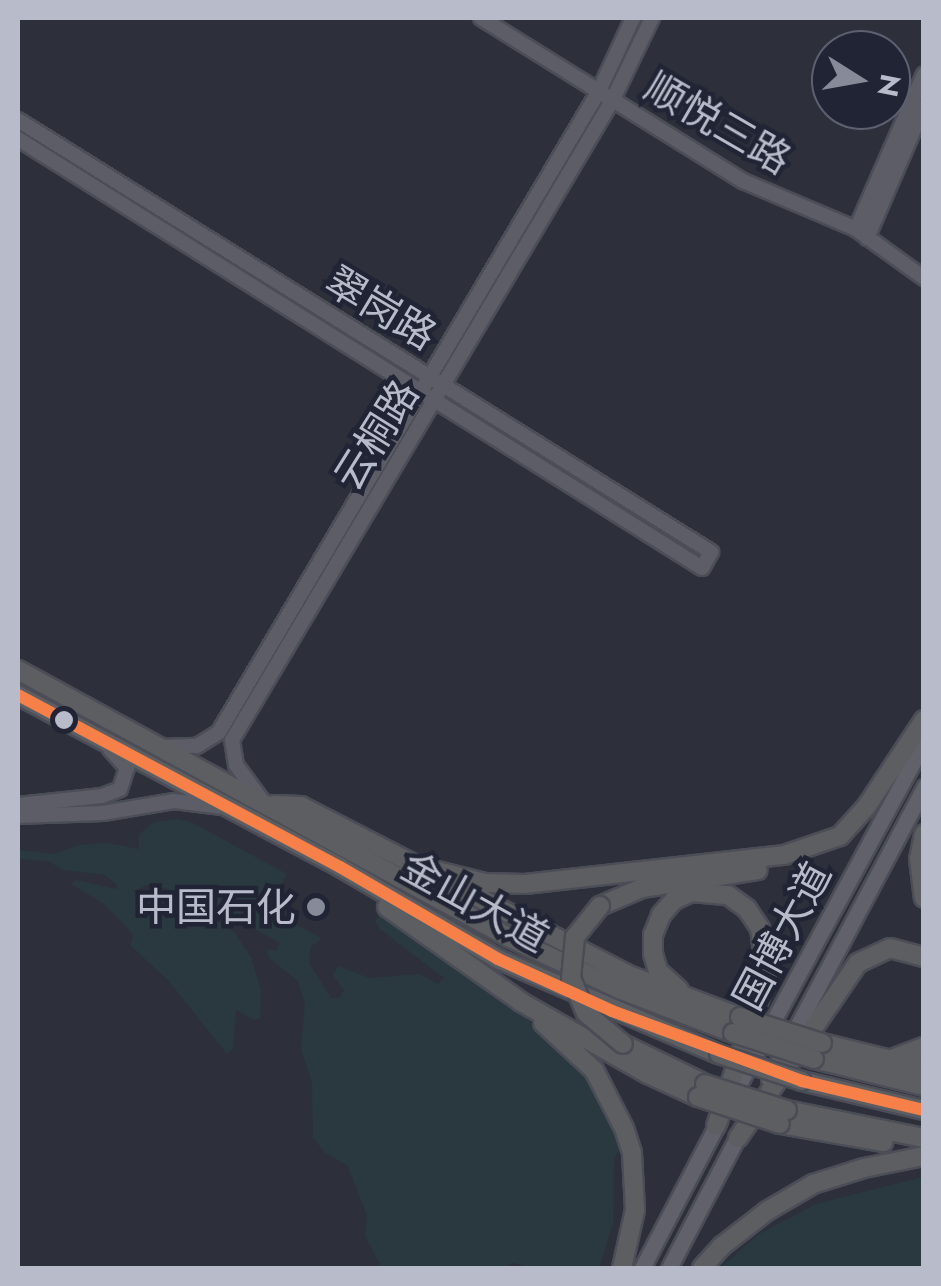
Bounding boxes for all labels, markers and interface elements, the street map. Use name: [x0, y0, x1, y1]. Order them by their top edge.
north arrow: [811, 30, 911, 130]
street label: 顺悦三路: [637, 62, 799, 184]
text: N: [867, 71, 911, 100]
street label: 翠岗路: [317, 257, 445, 359]
street label: 云桐路: [324, 371, 428, 499]
unlabelled marker: [54, 710, 74, 730]
street label: 金山大道: [393, 842, 557, 962]
street label: 国博大道: [723, 854, 841, 1018]
place label: 中国石化: [136, 883, 296, 931]
marker: 中国石化: [305, 896, 327, 918]

